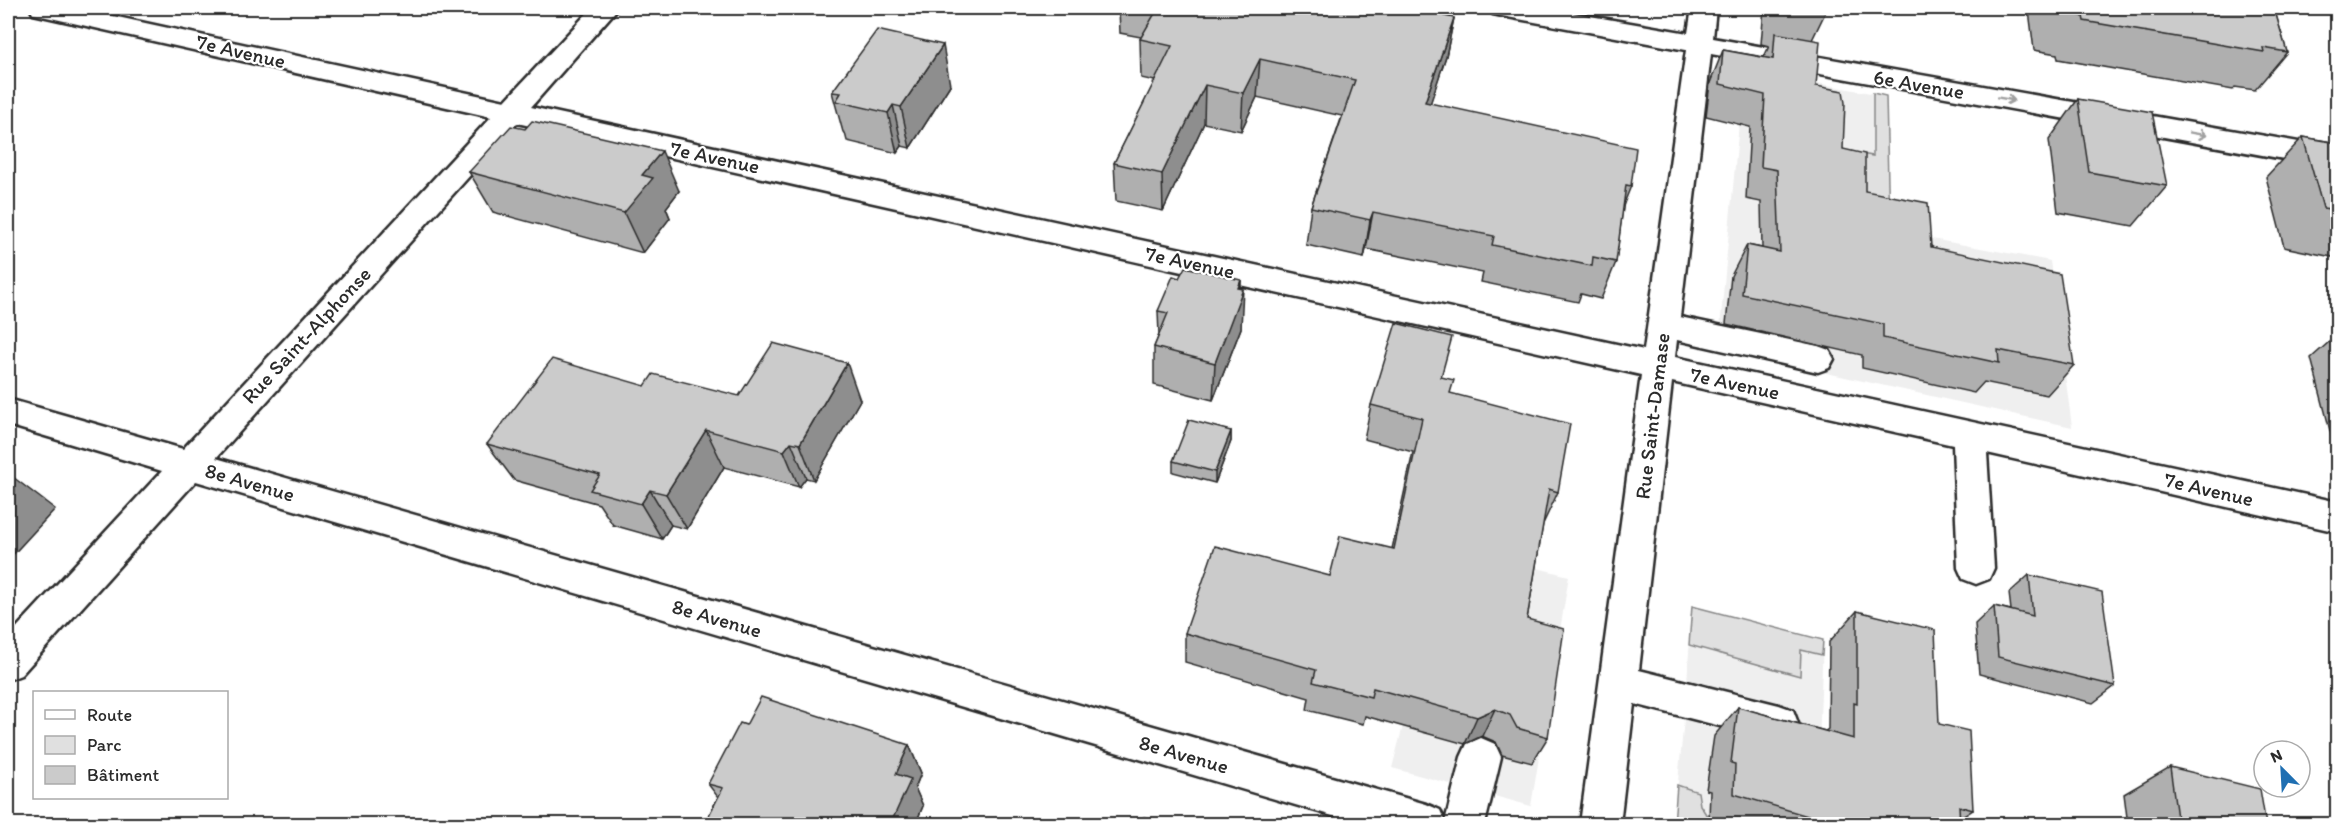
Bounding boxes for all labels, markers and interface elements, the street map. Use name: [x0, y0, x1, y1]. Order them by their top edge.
street label: 7e Avenue: [194, 29, 288, 73]
street label: 6e Avenue: [1872, 64, 1966, 104]
one-way arrow: [1995, 94, 2015, 105]
one-way arrow: [2187, 129, 2207, 140]
street label: 7e Avenue: [668, 135, 762, 179]
street label: 7e Avenue: [1143, 240, 1237, 284]
street label: Rue Saint-Alphonse: [236, 261, 376, 409]
street label: Rue Saint-Damase: [1629, 331, 1675, 501]
street label: 7e Avenue: [1688, 361, 1782, 405]
street label: 8e Avenue: [202, 457, 298, 507]
street label: 7e Avenue: [2162, 467, 2256, 511]
street label: 8e Avenue: [669, 593, 765, 643]
legend: [33, 691, 228, 799]
text: Route: [87, 704, 132, 726]
street label: 8e Avenue: [1136, 729, 1232, 779]
text: Parc: [87, 734, 121, 756]
north arrow: [2252, 739, 2312, 799]
text: N: [2267, 745, 2285, 767]
text: Bâtiment: [87, 764, 160, 786]

